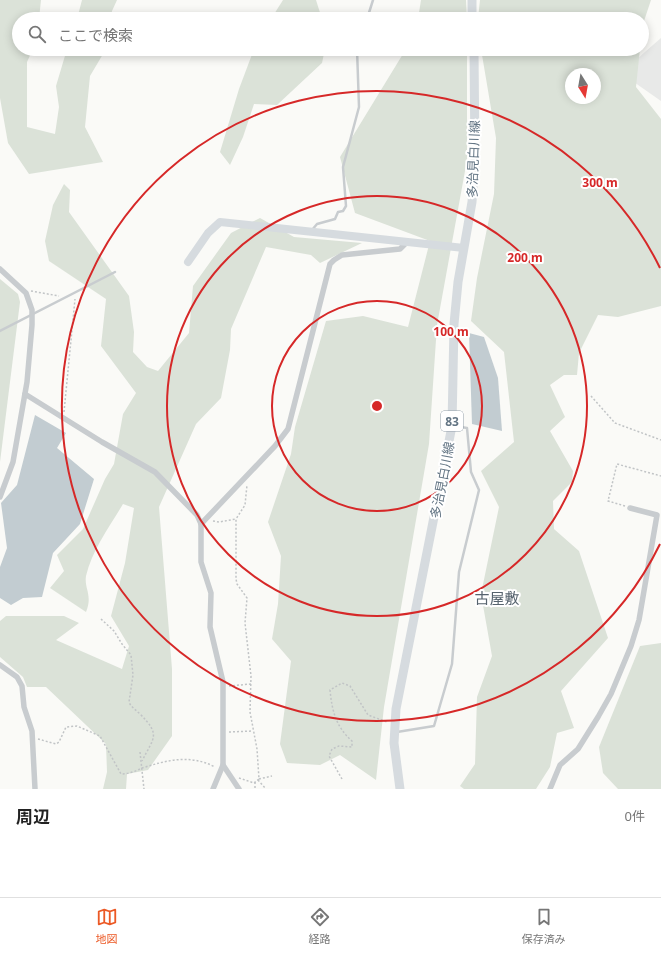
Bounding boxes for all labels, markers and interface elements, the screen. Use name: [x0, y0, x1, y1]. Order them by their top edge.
search box: [12, 12, 649, 56]
icon: search: [26, 23, 48, 45]
text: ここで検索: [58, 25, 133, 45]
north arrow: [565, 68, 601, 104]
street label: 多治見白川線: [463, 120, 483, 198]
text: 300 m: [582, 174, 618, 191]
text: 200 m: [507, 249, 543, 266]
text: 100 m: [433, 323, 469, 340]
centre of rings: [370, 399, 384, 413]
road number: 83: [441, 411, 463, 431]
street label: 多治見白川線: [426, 440, 458, 520]
district label: 古屋敷: [474, 588, 520, 608]
text: 周辺: [16, 805, 50, 828]
text: 0件: [625, 807, 645, 825]
tab: 地図: [96, 906, 118, 946]
tab: 経路: [309, 906, 331, 946]
tab: 保存済み: [522, 906, 566, 946]

